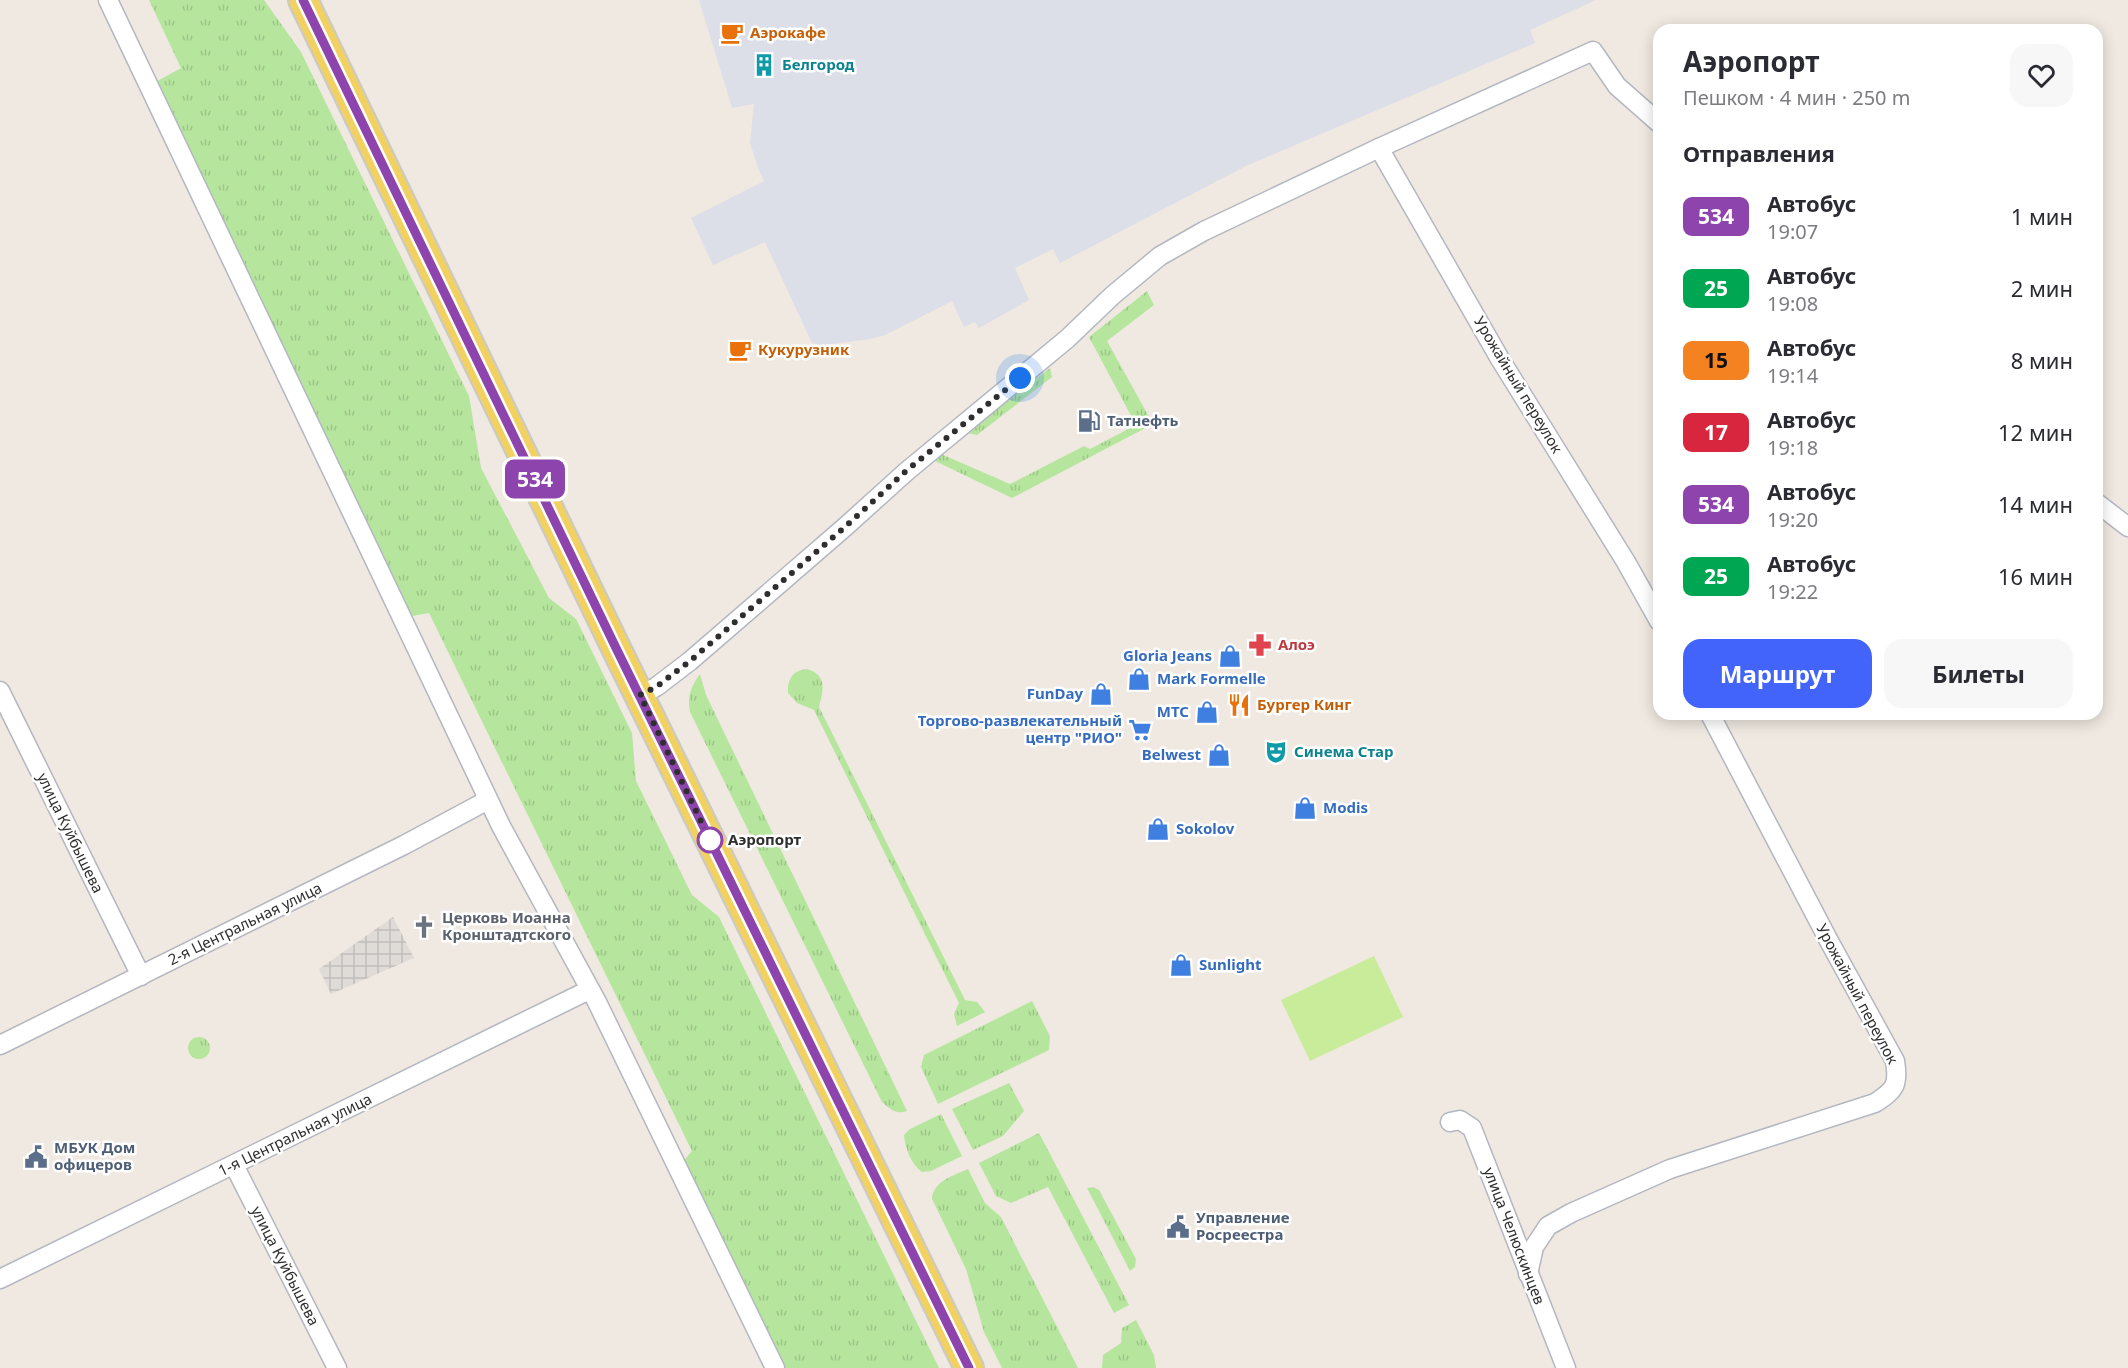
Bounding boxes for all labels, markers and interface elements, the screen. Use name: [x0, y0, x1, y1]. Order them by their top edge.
cafe icon: Аэрокафе: [719, 20, 745, 46]
place label: Аэрокафе: [750, 22, 826, 42]
text: Аэропорт: [1683, 42, 1819, 80]
button: heart: [2010, 44, 2073, 107]
building icon: Белгород: [751, 52, 777, 78]
place label: Белгород: [782, 54, 855, 74]
text: Пешком · 4 мин · 250 m: [1683, 84, 1910, 111]
text: Отправления: [1683, 138, 1835, 168]
text: Автобус: [1767, 188, 1856, 218]
text: 1 мин: [2011, 201, 2073, 231]
text: 534: [1698, 202, 1734, 230]
text: 19:07: [1767, 218, 1818, 245]
text: Автобус: [1767, 260, 1856, 290]
text: 2 мин: [2011, 273, 2073, 303]
text: 25: [1704, 274, 1728, 302]
text: 19:08: [1767, 290, 1818, 317]
street label: Урожайный переулок: [1470, 312, 1568, 457]
text: Автобус: [1767, 332, 1856, 362]
cafe icon: Кукурузник: [727, 337, 753, 363]
place label: Кукурузник: [758, 339, 850, 359]
text: 8 мин: [2011, 345, 2073, 375]
text: 15: [1704, 346, 1728, 374]
text: 19:14: [1767, 362, 1818, 389]
your location: [1005, 363, 1035, 393]
text: Автобус: [1767, 404, 1856, 434]
fuel station icon: Татнефть: [1076, 408, 1102, 434]
place label: Татнефть: [1107, 410, 1179, 430]
text: 12 мин: [1998, 417, 2073, 447]
text: 17: [1704, 418, 1728, 446]
text: 19:18: [1767, 434, 1818, 461]
line badge: 534: [500, 460, 570, 498]
text: 534: [517, 465, 553, 493]
text: Автобус: [1767, 476, 1856, 506]
text: 14 мин: [1998, 489, 2073, 519]
text: 534: [1698, 490, 1734, 518]
text: 19:20: [1767, 506, 1818, 533]
text: Автобус: [1767, 548, 1856, 578]
text: 16 мин: [1998, 561, 2073, 591]
text: 25: [1704, 562, 1728, 590]
text: 19:22: [1767, 578, 1818, 605]
pharmacy icon: Алоэ: [1247, 632, 1273, 658]
place label: Алоэ: [1278, 634, 1315, 654]
button: Маршрут: [1683, 639, 1872, 708]
button: Билеты: [1884, 639, 2073, 708]
shop icon: Gloria Jeans: [1217, 643, 1243, 669]
place label: Gloria Jeans: [1123, 645, 1212, 665]
shop icon: Mark Formelle: [1126, 666, 1152, 692]
place label: Mark Formelle: [1157, 668, 1266, 688]
shop icon: FunDay: [1088, 681, 1114, 707]
place label: FunDay: [1027, 683, 1083, 703]
restaurant icon: Бургер Кинг: [1226, 692, 1252, 718]
place label: Бургер Кинг: [1257, 694, 1351, 714]
shop icon: МТС: [1194, 699, 1220, 725]
place label: МТС: [1157, 701, 1189, 721]
place label: Торгово-развлекательный центр "РИО": [918, 710, 1122, 747]
supermarket icon: Торгово-развлекательный центр "РИО": [1127, 717, 1153, 743]
theatre icon: Синема Стар: [1263, 739, 1289, 765]
place label: Синема Стар: [1294, 741, 1394, 761]
shop icon: Belwest: [1206, 742, 1232, 768]
place label: Belwest: [1142, 744, 1201, 764]
street label: улица Куйбышева: [33, 769, 109, 896]
shop icon: Modis: [1292, 795, 1318, 821]
place label: Modis: [1323, 797, 1368, 817]
shop icon: Sokolov: [1145, 816, 1171, 842]
place label: Sokolov: [1176, 818, 1235, 838]
marker: Аэропорт: [697, 827, 723, 853]
place label: Аэропорт: [728, 829, 802, 849]
street label: 2-я Центральная улица: [164, 877, 325, 969]
place label: Церковь Иоанна Кронштадтского: [442, 907, 571, 944]
church icon: Церковь Иоанна Кронштадтского: [411, 914, 437, 940]
street label: Урожайный переулок: [1812, 920, 1903, 1067]
shop icon: Sunlight: [1168, 952, 1194, 978]
place label: Sunlight: [1199, 954, 1262, 974]
street label: 1-я Центральная улица: [214, 1088, 375, 1180]
place label: МБУК Дом офицеров: [54, 1137, 135, 1174]
public building icon: МБУК Дом офицеров: [23, 1144, 49, 1170]
street label: улица Челюскинцев: [1480, 1164, 1550, 1307]
street label: улица Куйбышева: [247, 1202, 325, 1329]
place label: Управление Росреестра: [1196, 1207, 1290, 1244]
public building icon: Управление Росреестра: [1165, 1214, 1191, 1240]

